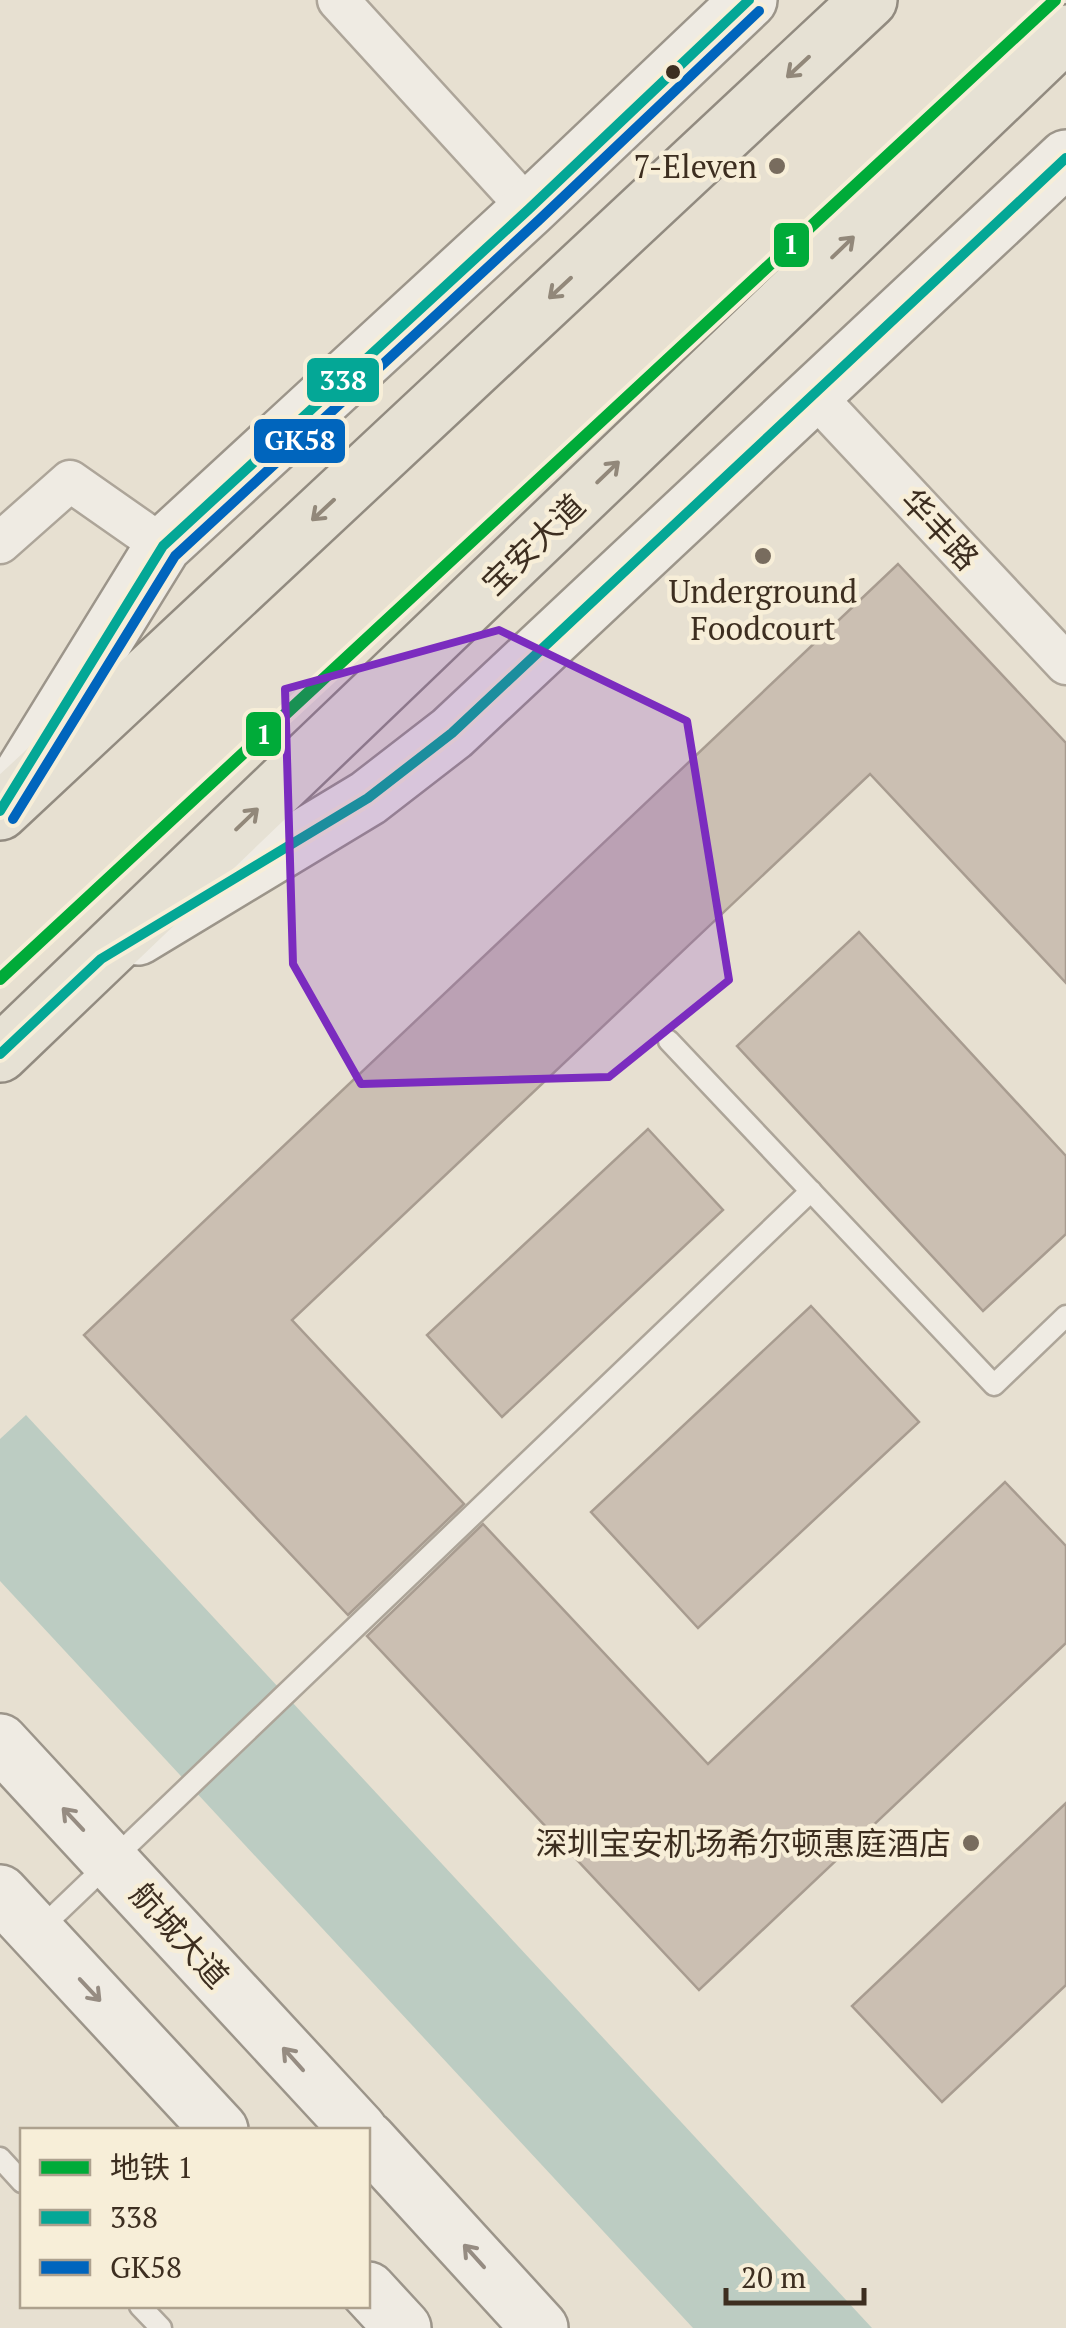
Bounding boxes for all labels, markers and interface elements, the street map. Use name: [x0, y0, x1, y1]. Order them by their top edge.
one-way arrow: [786, 55, 810, 79]
unlabelled marker: [663, 62, 683, 82]
place label: 7-Eleven: [633, 145, 757, 187]
marker: 7-Eleven: [766, 155, 788, 177]
line badge: 1: [772, 221, 811, 269]
text: 1: [783, 225, 799, 262]
one-way arrow: [830, 235, 854, 259]
one-way arrow: [548, 276, 573, 299]
line badge: 338: [305, 356, 381, 404]
text: 338: [319, 361, 367, 398]
line badge: GK58: [252, 417, 347, 465]
text: GK58: [264, 421, 336, 458]
one-way arrow: [596, 461, 620, 485]
street label: 华丰路: [892, 480, 988, 578]
street label: 宝安大道: [472, 484, 594, 604]
one-way arrow: [311, 498, 335, 522]
marker: Underground Foodcourt: [752, 545, 774, 567]
place label: Underground Foodcourt: [669, 570, 858, 649]
line badge: 1: [244, 710, 283, 758]
text: 1: [256, 715, 272, 752]
one-way arrow: [235, 807, 259, 831]
one-way arrow: [61, 1808, 85, 1832]
place label: 深圳宝安机场希尔顿惠庭酒店: [535, 1822, 951, 1864]
marker: 深圳宝安机场希尔顿惠庭酒店: [960, 1832, 982, 1854]
street label: 航城大道: [122, 1873, 238, 1997]
one-way arrow: [78, 1977, 101, 2002]
one-way arrow: [281, 2047, 305, 2071]
legend: [20, 2128, 370, 2308]
text: 地铁 1: [110, 2147, 193, 2187]
text: 338: [110, 2197, 158, 2237]
scale bar: [726, 2243, 864, 2305]
one-way arrow: [463, 2244, 486, 2269]
text: GK58: [110, 2247, 182, 2287]
text: 20 m: [741, 2257, 806, 2297]

